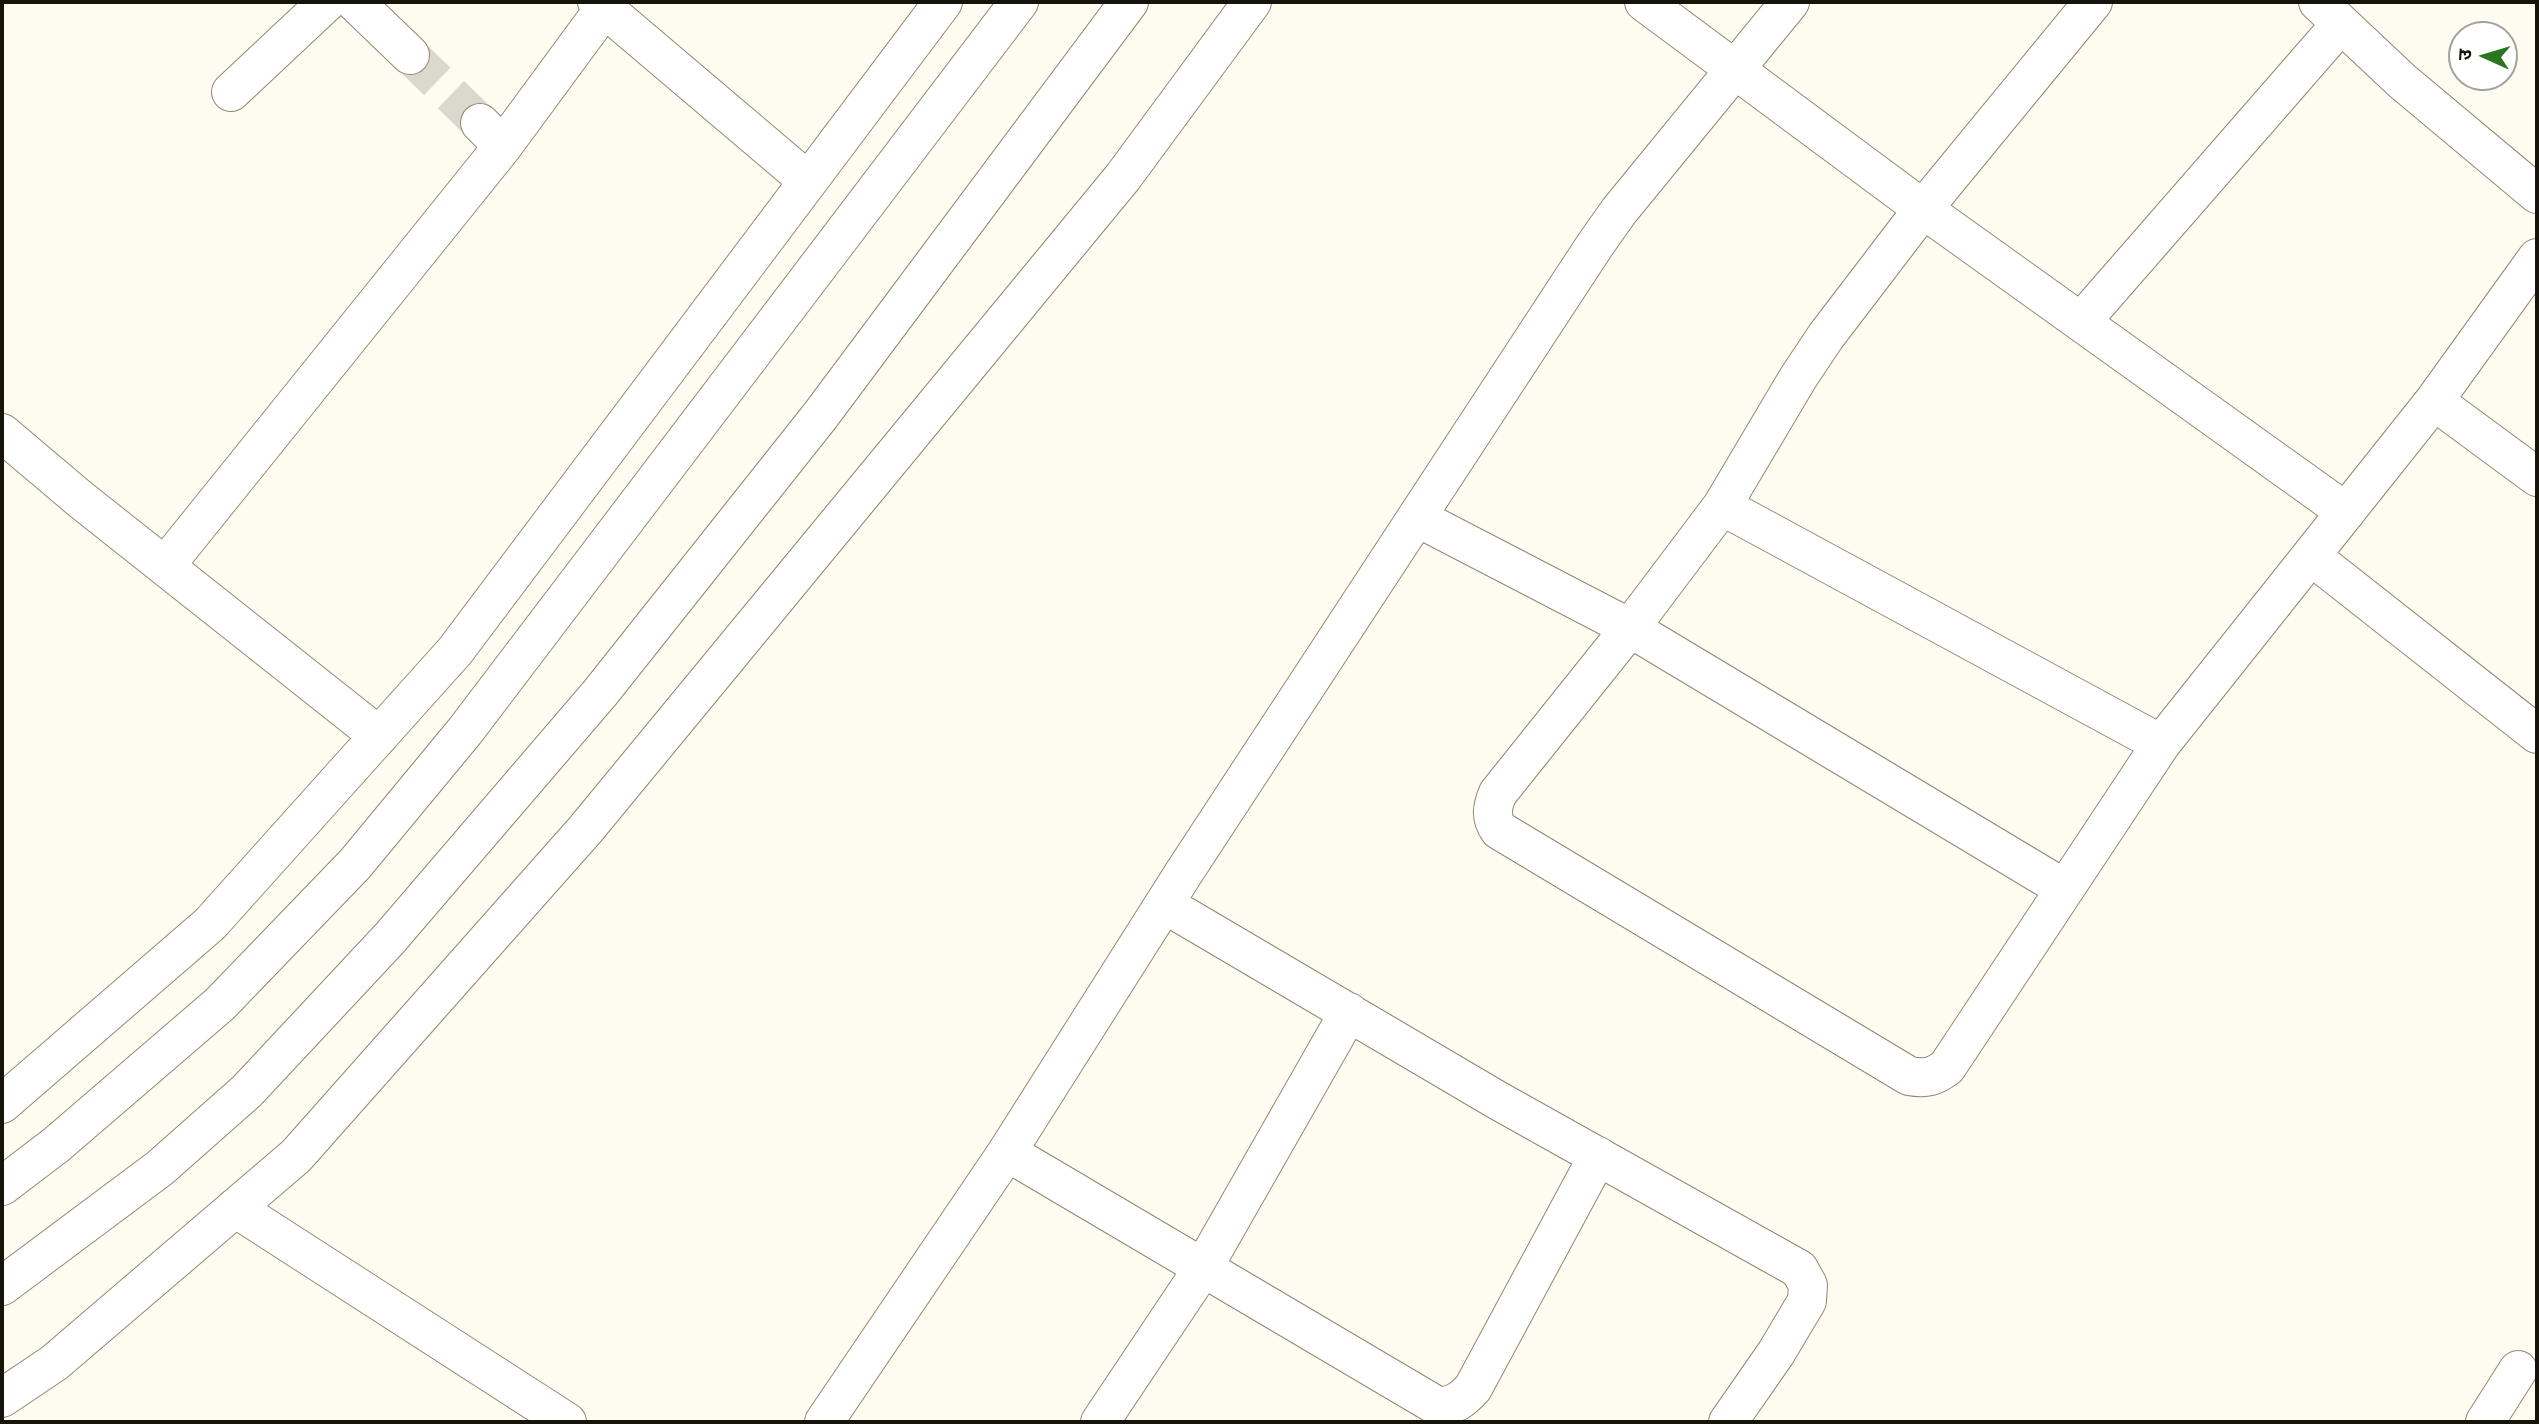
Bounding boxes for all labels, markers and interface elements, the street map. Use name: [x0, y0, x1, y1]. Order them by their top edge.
north arrow: [2448, 21, 2518, 91]
text: उ: [2452, 48, 2475, 61]

